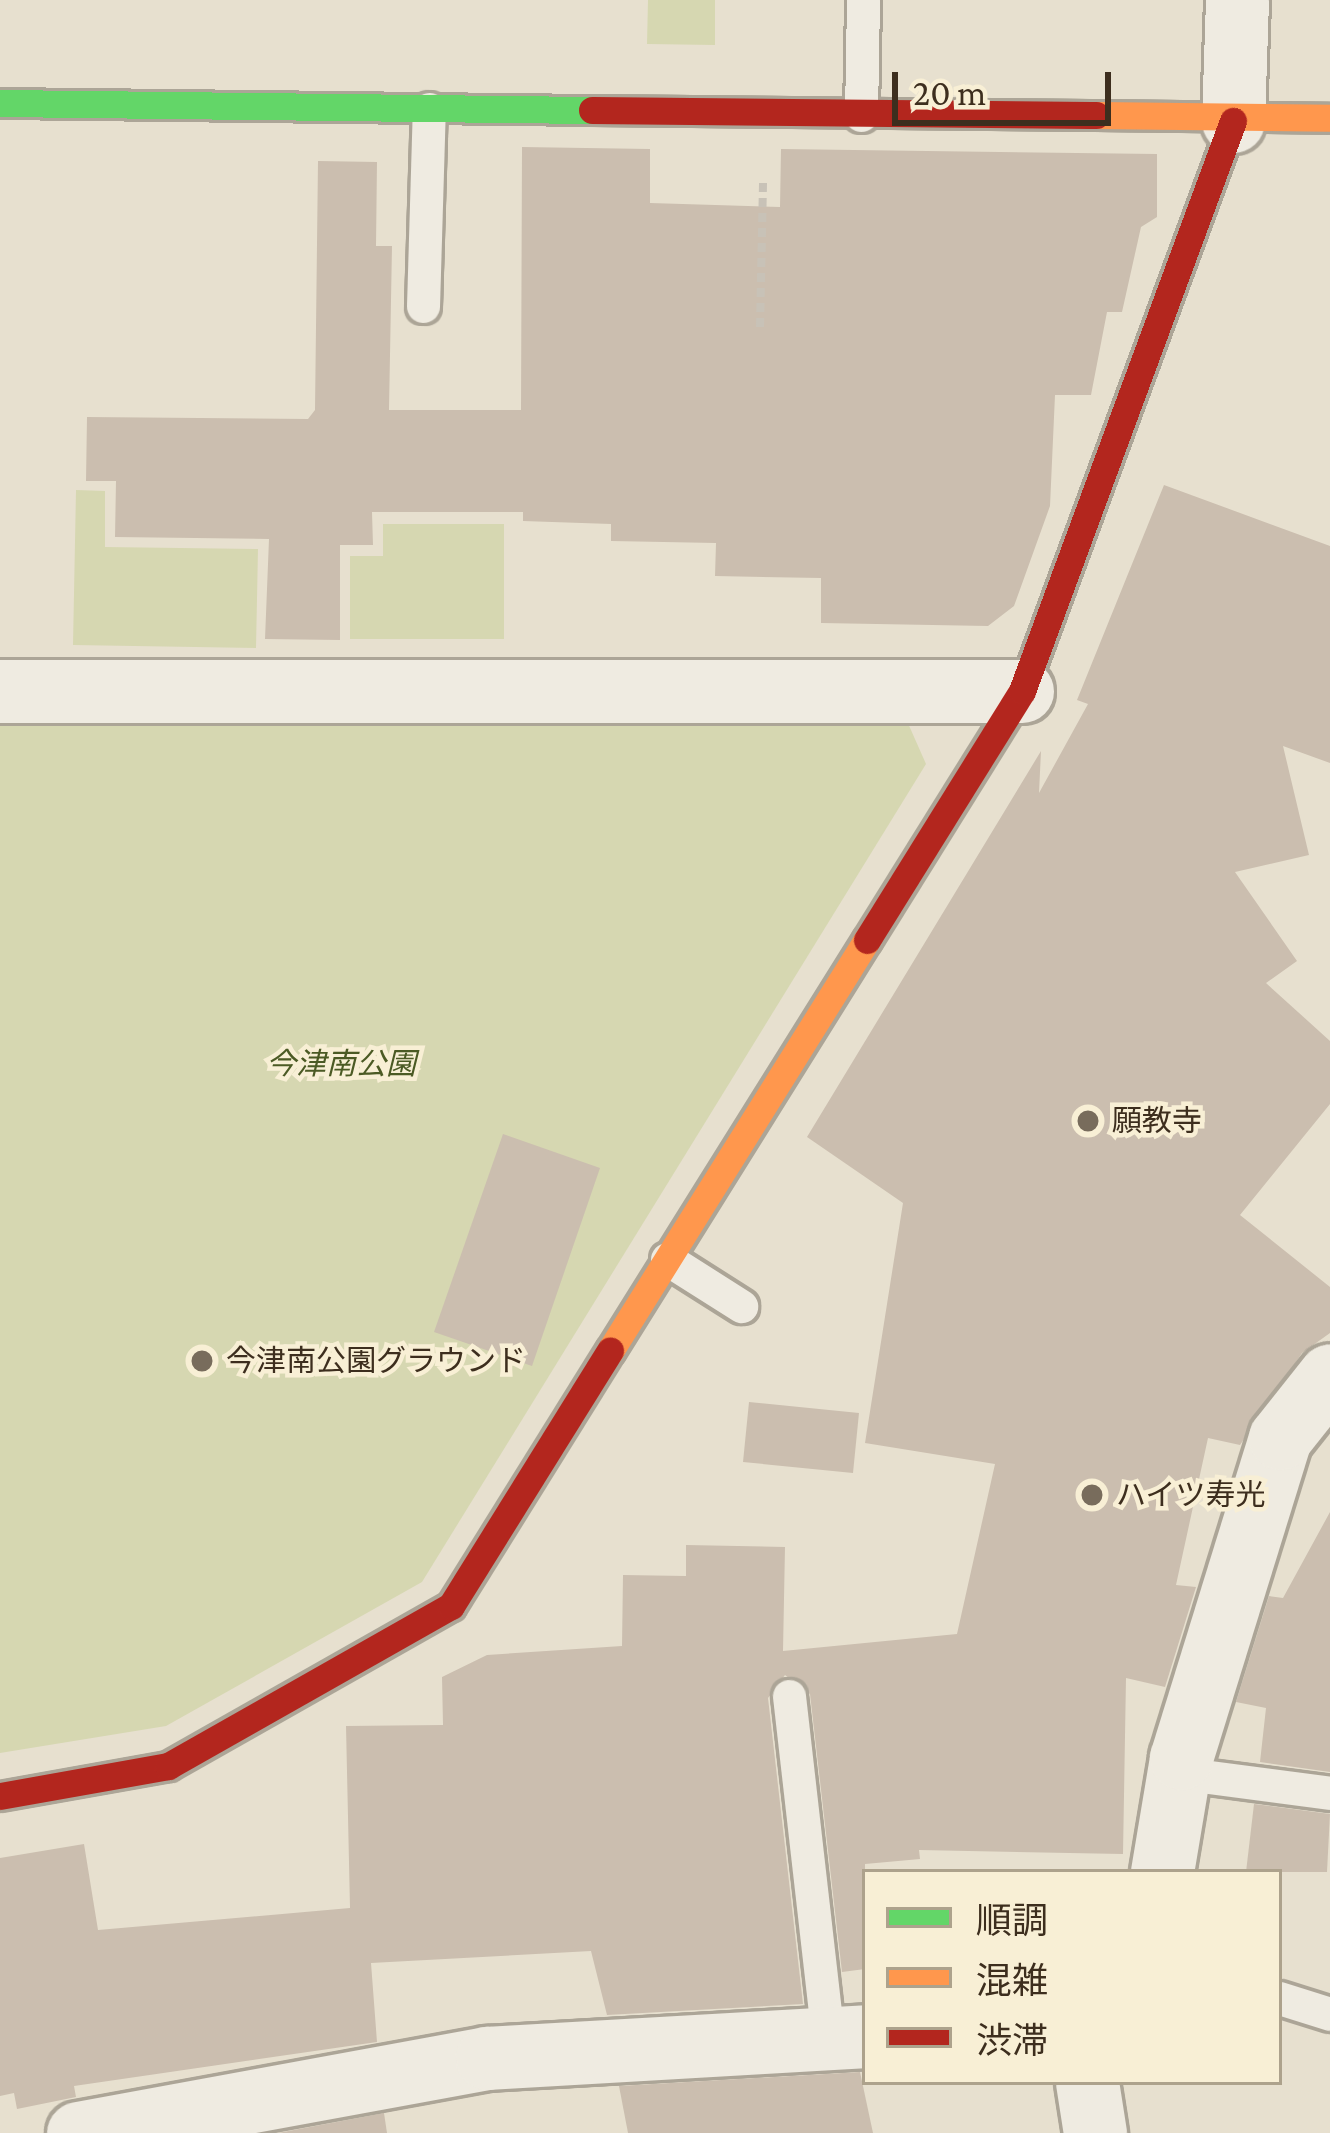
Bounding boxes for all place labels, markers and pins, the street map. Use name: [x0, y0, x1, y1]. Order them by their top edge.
place label: 願教寺: [1112, 1103, 1202, 1139]
marker: 願教寺: [1075, 1108, 1101, 1134]
place label: 今津南公園グラウンド: [226, 1343, 526, 1379]
marker: 今津南公園グラウンド: [189, 1348, 215, 1374]
place label: ハイツ寿光: [1116, 1477, 1266, 1513]
marker: ハイツ寿光: [1079, 1482, 1105, 1508]

